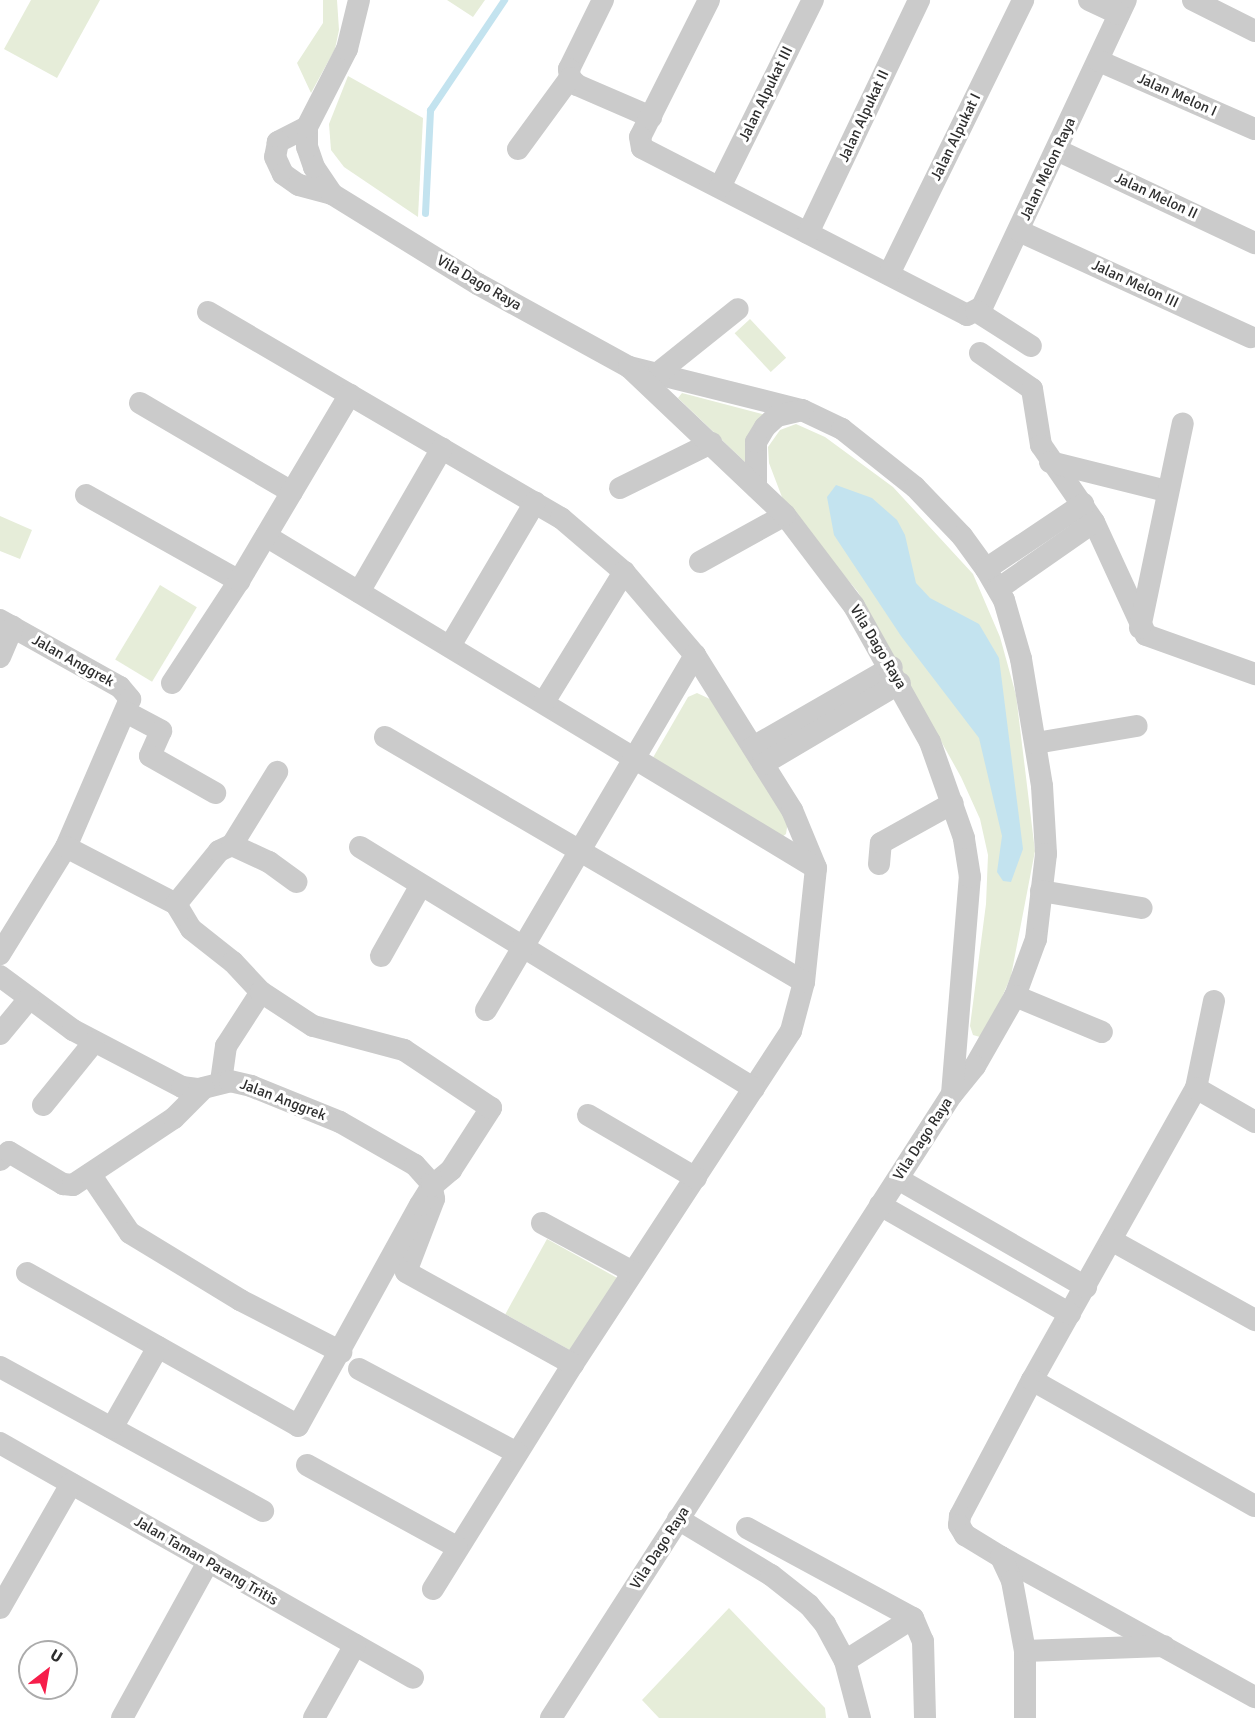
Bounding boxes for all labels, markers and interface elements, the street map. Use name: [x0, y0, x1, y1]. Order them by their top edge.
street label: Jalan Alpukat III: [735, 43, 797, 145]
street label: Jalan Alpukat II: [835, 67, 893, 165]
street label: Jalan Melon I: [1135, 69, 1219, 121]
street label: Jalan Alpukat I: [927, 90, 985, 184]
street label: Jalan Melon Raya: [1016, 115, 1080, 223]
street label: Jalan Melon II: [1112, 169, 1200, 223]
street label: Vila Dago Raya: [433, 251, 525, 315]
street label: Jalan Melon III: [1089, 256, 1181, 312]
street label: Vila Dago Raya: [846, 602, 910, 692]
street label: Jalan Anggrek: [29, 631, 117, 691]
street label: Jalan Anggrek: [237, 1075, 329, 1125]
street label: Vila Dago Raya: [890, 1094, 956, 1184]
street label: Vila Dago Raya: [627, 1503, 693, 1593]
street label: Jalan Taman Parang Tritis: [131, 1512, 281, 1610]
north arrow: [18, 1640, 78, 1700]
text: U: [46, 1645, 66, 1668]

